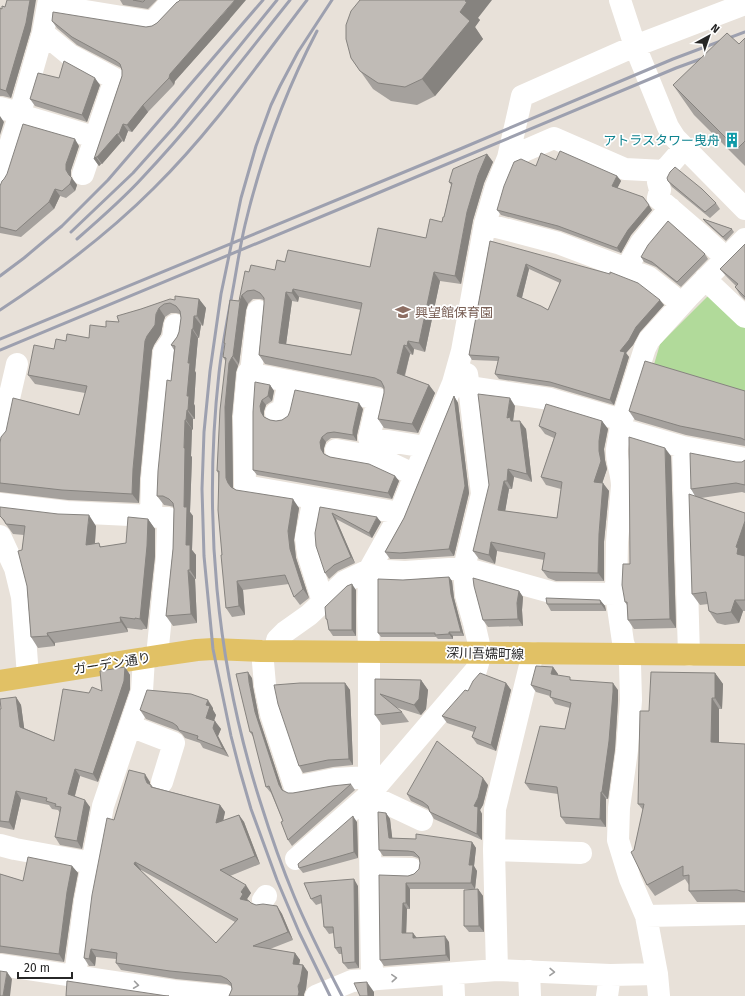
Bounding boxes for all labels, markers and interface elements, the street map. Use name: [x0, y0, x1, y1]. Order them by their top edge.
north arrow: [689, 16, 729, 56]
text: N: [708, 21, 722, 36]
building icon: アトラスタワー曳舟: [723, 131, 741, 149]
place label: アトラスタワー曳舟: [603, 133, 720, 148]
school or university icon: 興望館保育園: [394, 303, 412, 321]
place label: 興望館保育園: [415, 305, 493, 320]
street label: 深川吾嬬町線: [446, 645, 524, 662]
street label: ガーデン通り: [72, 650, 152, 677]
scale bar: [18, 954, 72, 980]
text: 20 m: [24, 961, 50, 975]
one-way arrow: [549, 968, 555, 977]
one-way arrow: [391, 973, 397, 982]
one-way arrow: [132, 980, 139, 989]

